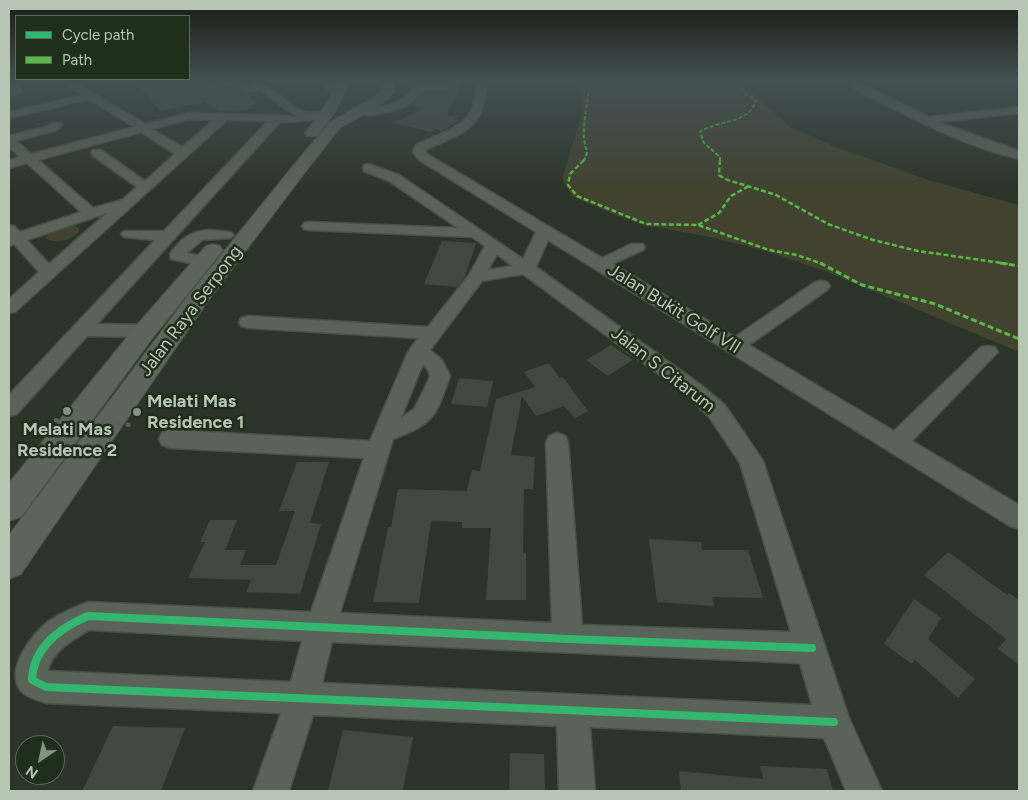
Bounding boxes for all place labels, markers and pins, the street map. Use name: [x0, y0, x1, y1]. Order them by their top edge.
place label: Melati Mas Residence 1: [147, 391, 244, 434]
marker: Melati Mas Residence 2: [61, 405, 73, 417]
marker: Melati Mas Residence 1: [131, 406, 143, 418]
place label: Melati Mas Residence 2: [17, 419, 117, 462]

